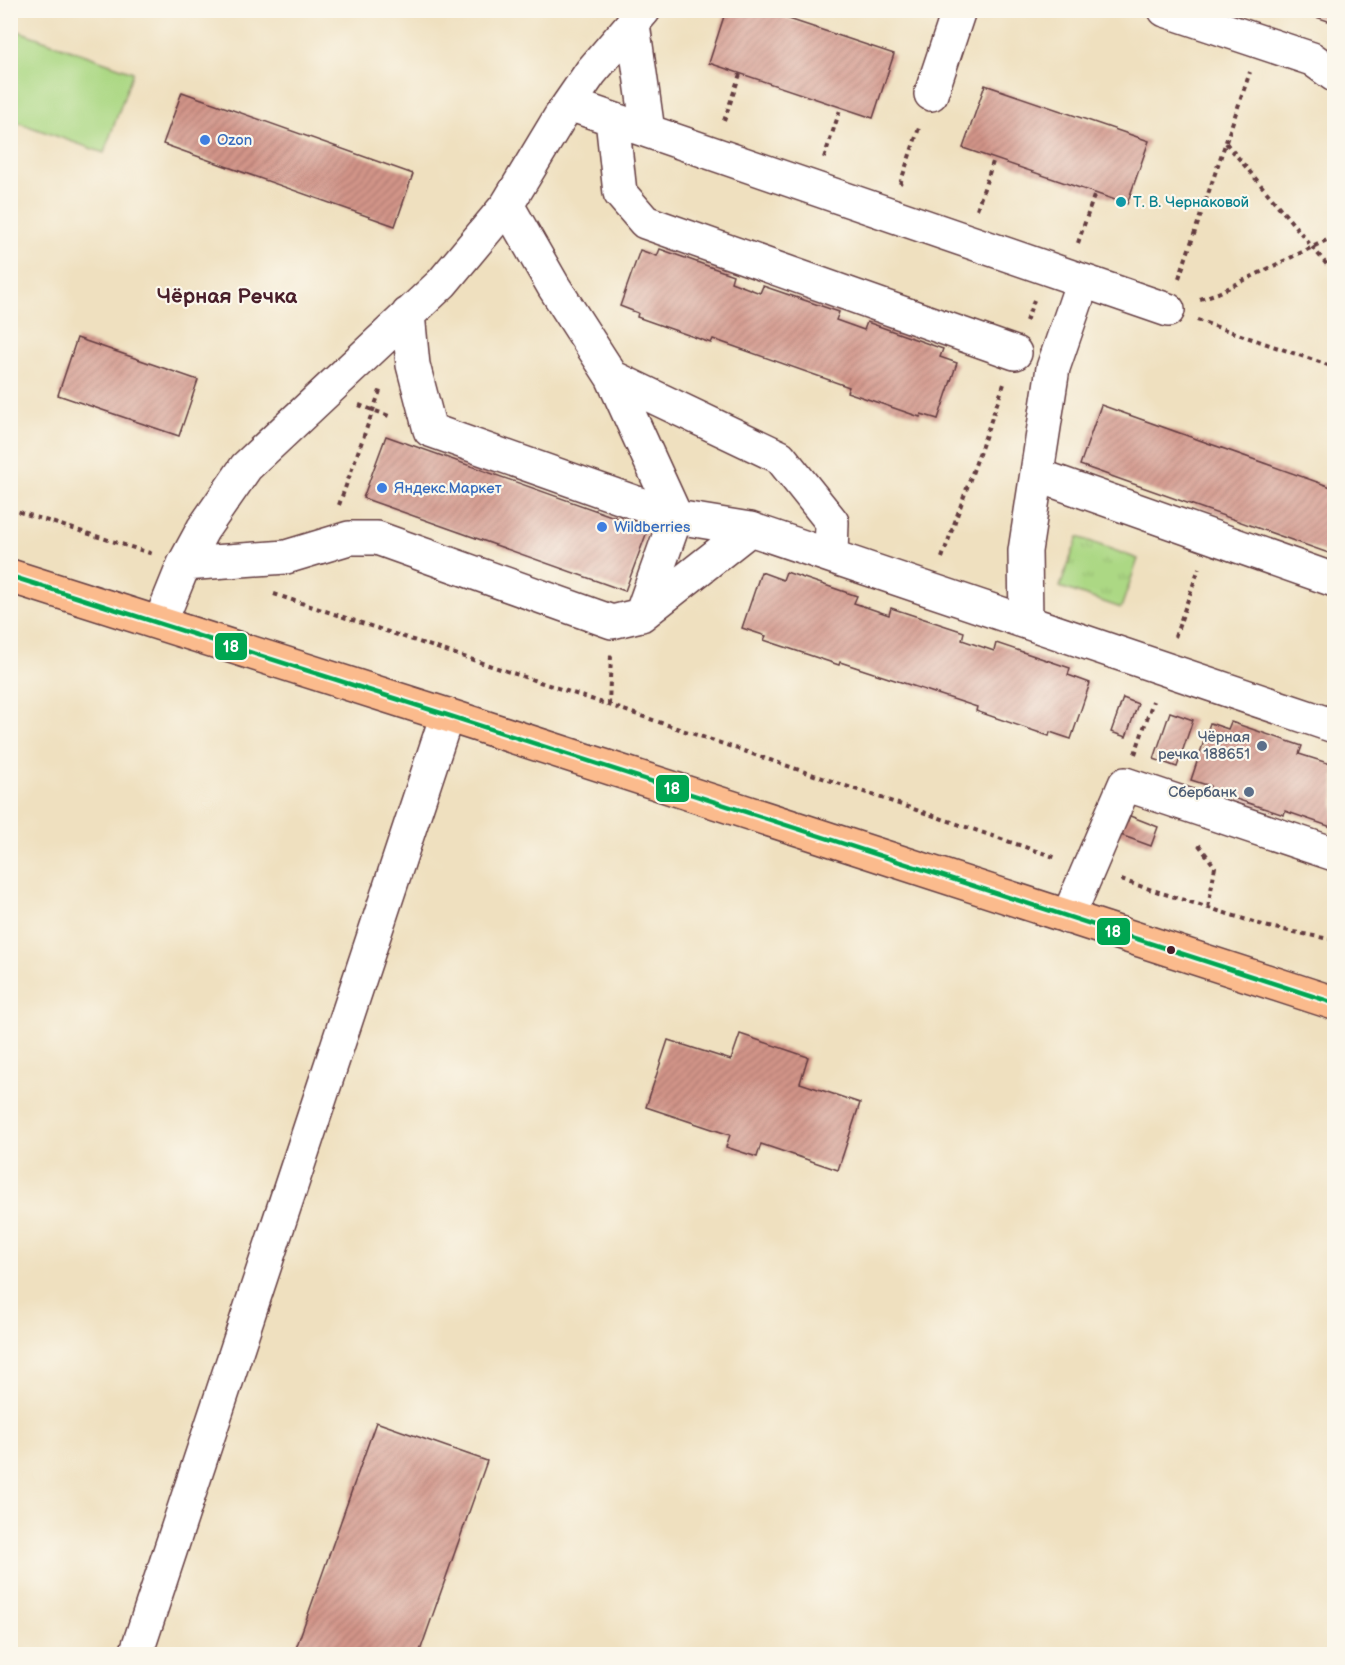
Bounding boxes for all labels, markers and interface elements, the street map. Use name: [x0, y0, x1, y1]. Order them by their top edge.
place label: Ozon: [217, 131, 252, 150]
marker: Ozon: [198, 133, 212, 147]
place label: Т. В. Чернаковой: [1133, 193, 1249, 212]
marker: Т. В. Чернаковой: [1114, 195, 1128, 209]
district label: Чёрная Речка: [157, 284, 298, 309]
place label: Яндекс.Маркет: [394, 479, 502, 498]
marker: Яндекс.Маркет: [375, 481, 389, 495]
place label: Wildberries: [614, 518, 691, 537]
marker: Wildberries: [595, 520, 609, 534]
line badge: 18: [214, 632, 248, 661]
text: 18: [223, 638, 239, 657]
place label: Чёрная речка 188651: [1158, 728, 1250, 764]
marker: Чёрная речка 188651: [1255, 739, 1269, 753]
line badge: 18: [655, 774, 690, 803]
text: 18: [664, 780, 680, 799]
place label: Сбербанк: [1168, 783, 1237, 802]
marker: Сбербанк: [1242, 785, 1256, 799]
line badge: 18: [1096, 917, 1131, 946]
text: 18: [1105, 923, 1121, 942]
unlabelled marker: [1165, 944, 1177, 956]

